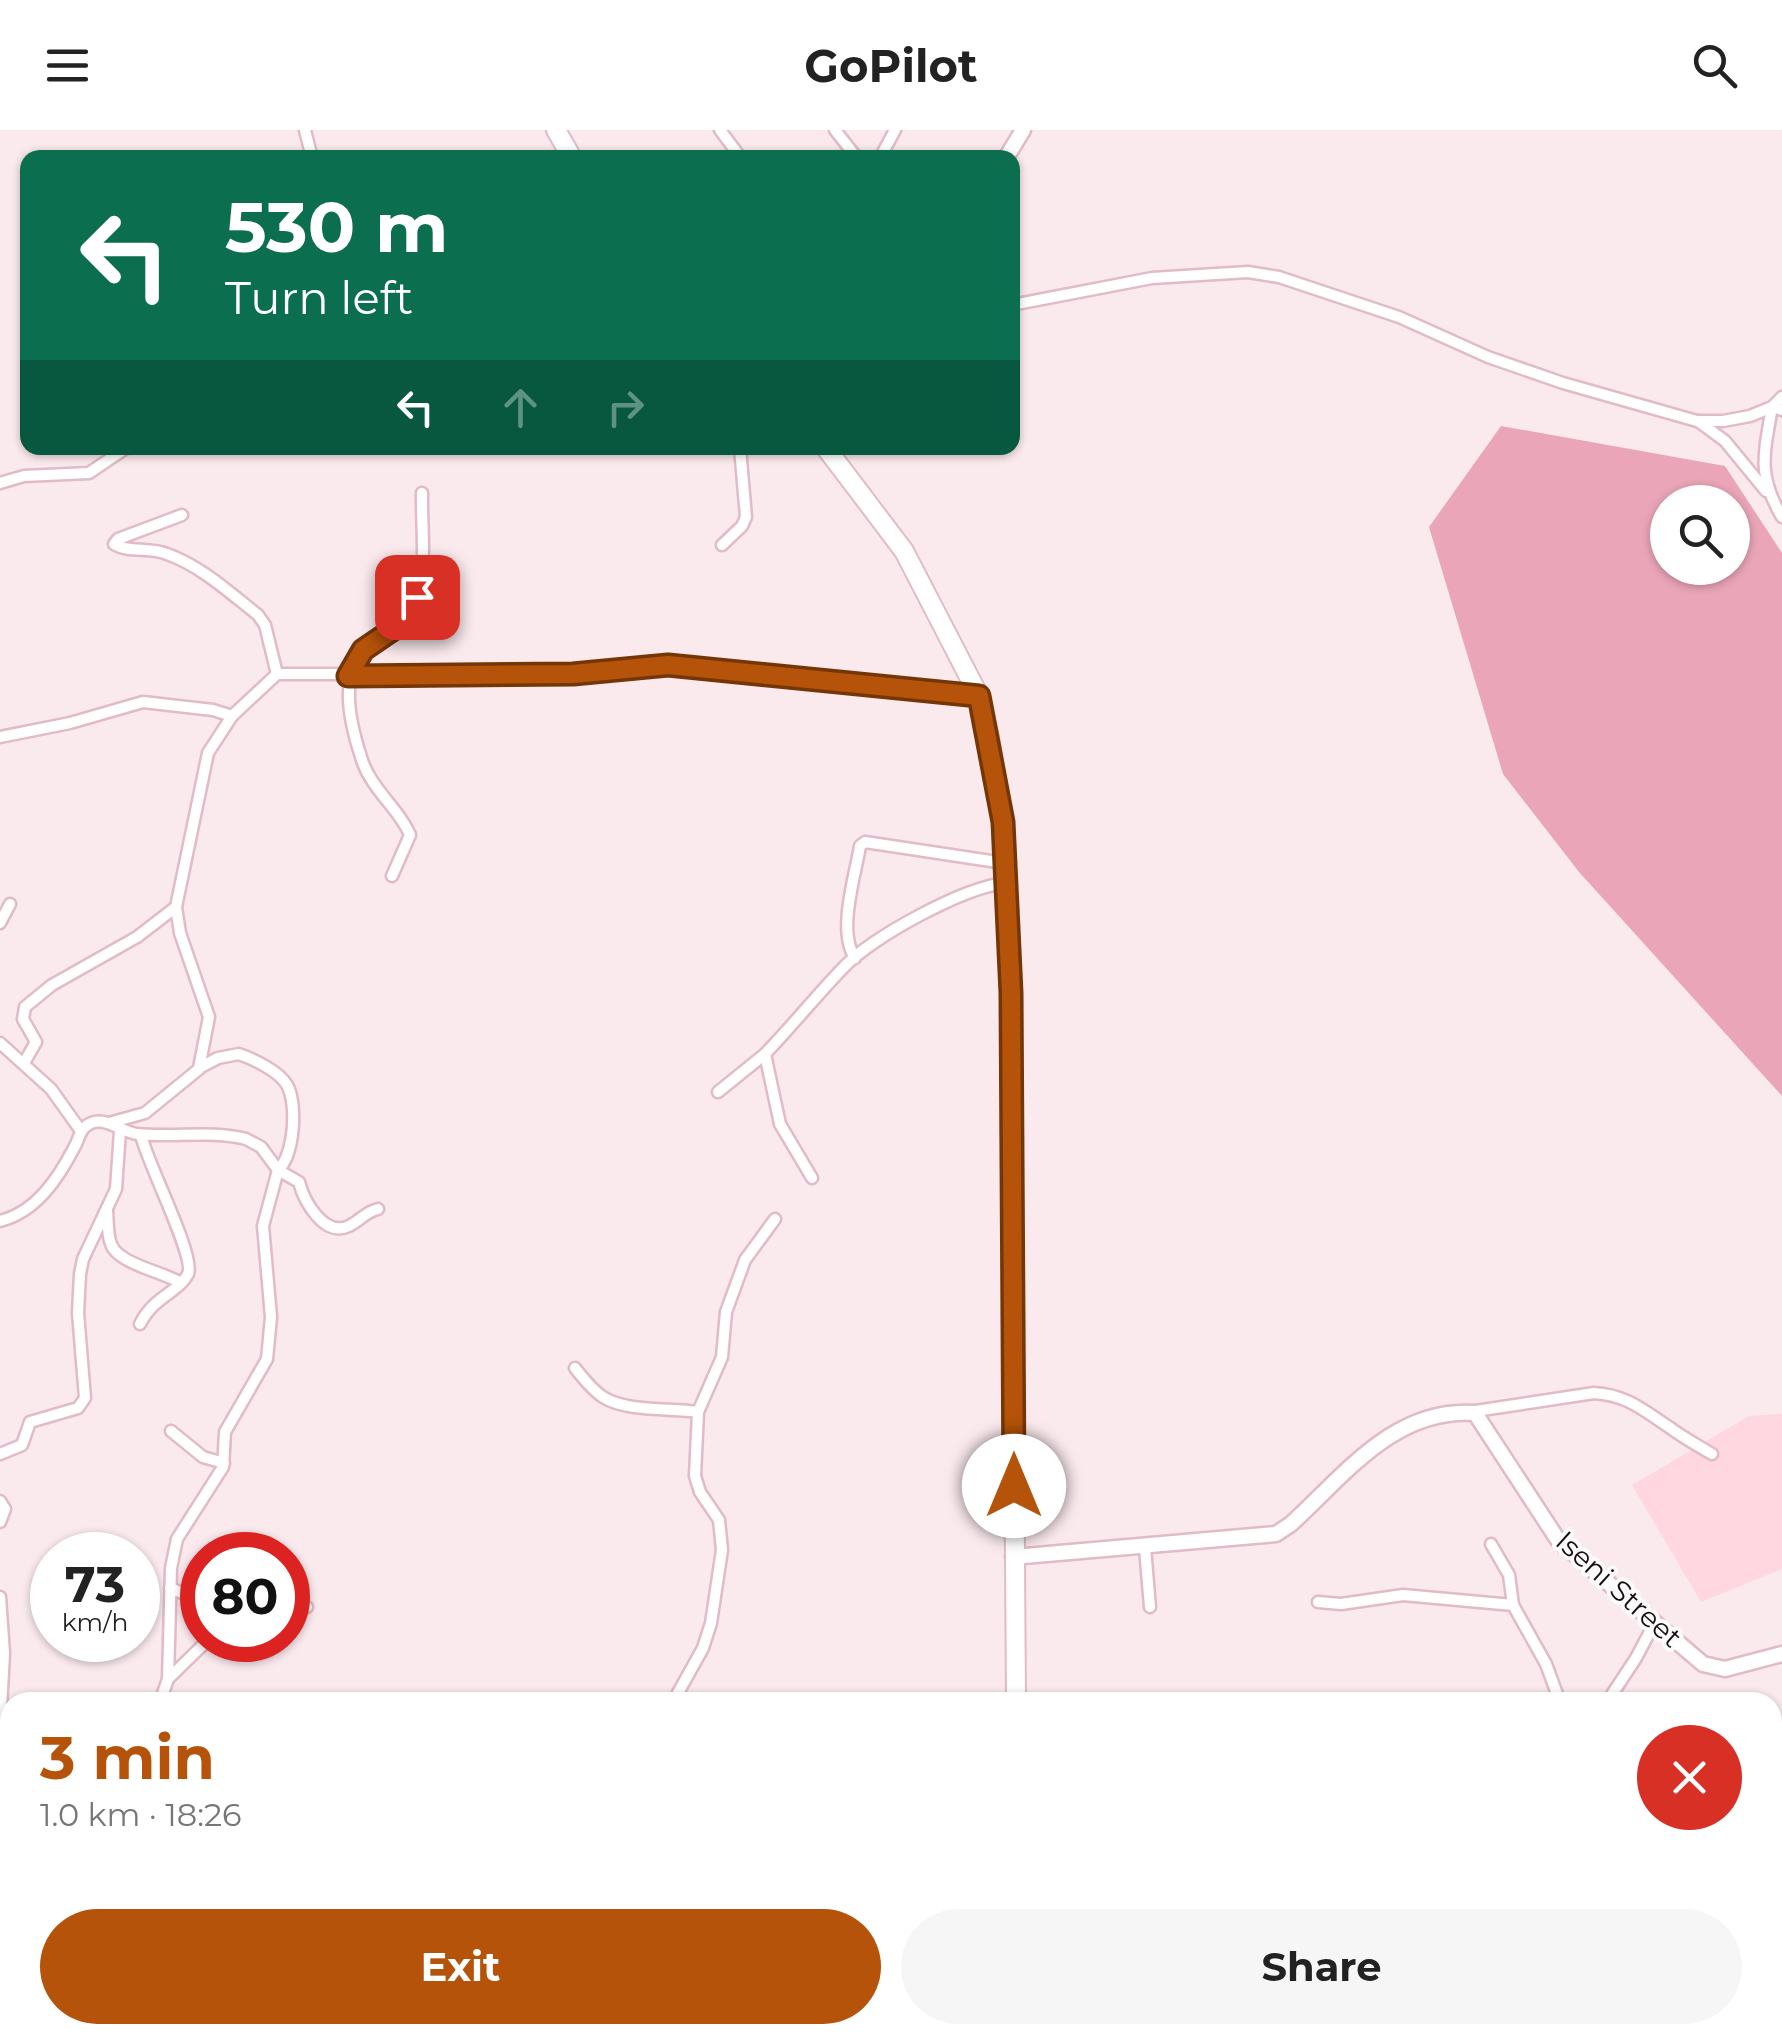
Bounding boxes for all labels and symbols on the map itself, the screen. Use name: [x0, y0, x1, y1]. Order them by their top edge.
pin: [375, 555, 460, 640]
position arrow: [962, 1434, 1066, 1538]
street label: Iseni Street: [1549, 1524, 1689, 1654]
speed limit sign: 80: [180, 1532, 310, 1662]

